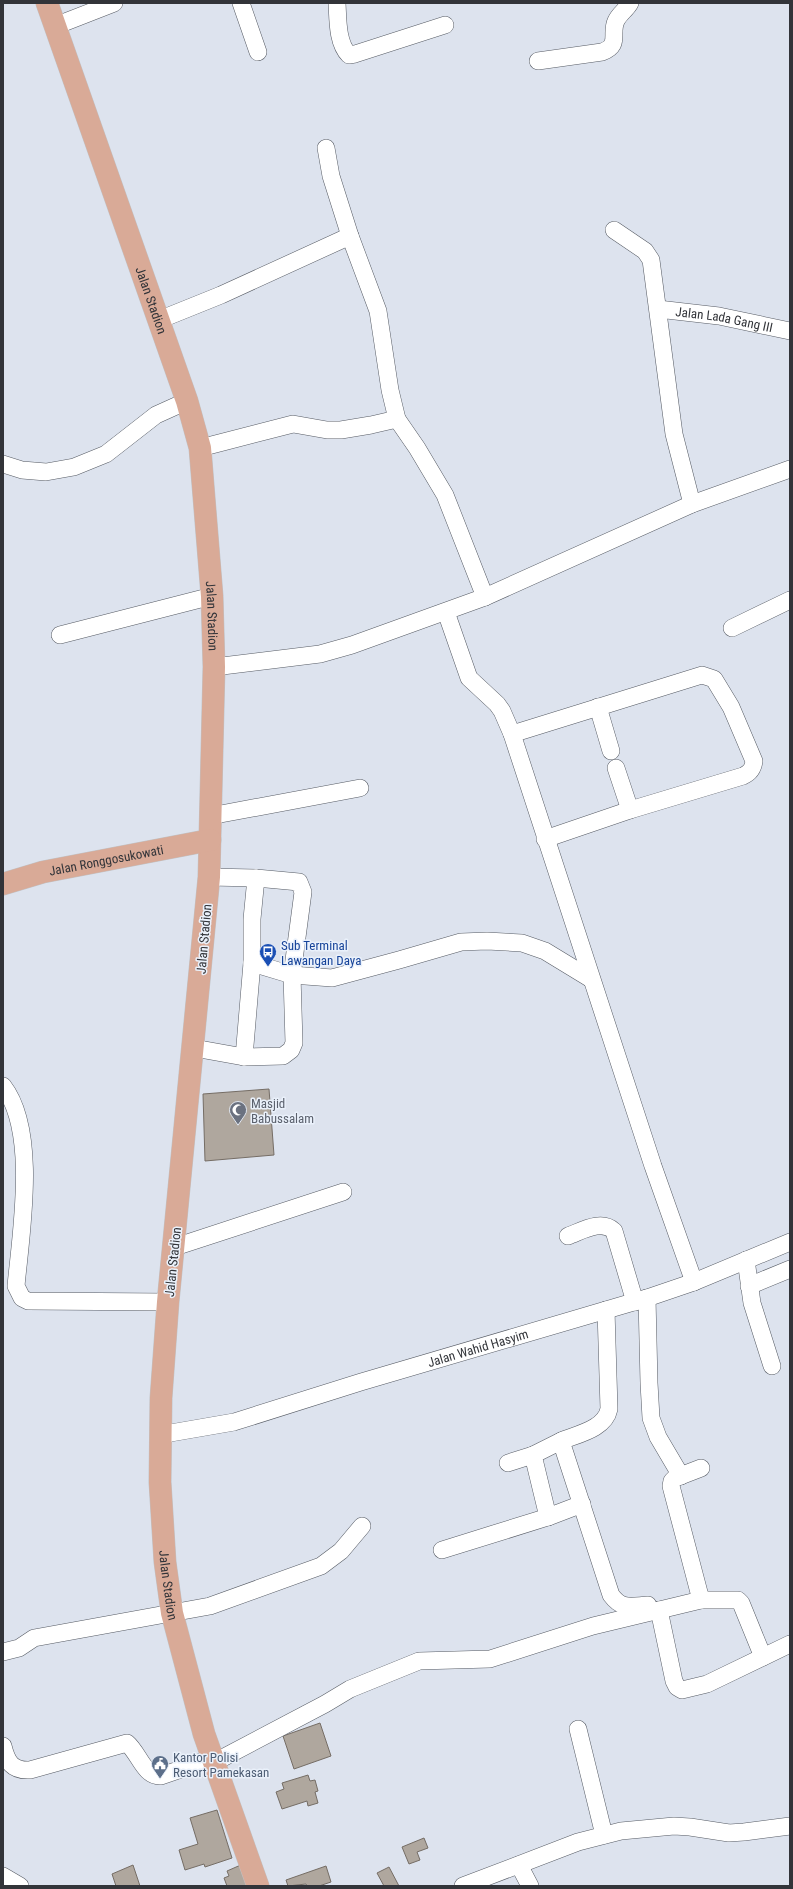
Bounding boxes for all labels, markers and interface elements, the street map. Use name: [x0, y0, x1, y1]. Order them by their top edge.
street label: Jalan Stadion: [133, 265, 170, 336]
street label: Jalan Lada Gang III: [675, 304, 774, 335]
street label: Jalan Stadion: [203, 580, 221, 651]
street label: Jalan Ronggosukowati: [48, 842, 165, 878]
street label: Jalan Stadion: [193, 903, 215, 975]
place label: Sub Terminal Lawangan Daya: [281, 938, 361, 968]
bus stop icon: Sub Terminal Lawangan Daya: [258, 942, 278, 967]
place label: Masjid Babussalam: [251, 1096, 314, 1126]
mosque icon: Masjid Babussalam: [228, 1100, 248, 1125]
street label: Jalan Stadion: [162, 1226, 184, 1298]
street label: Jalan Wahid Hasyim: [426, 1326, 530, 1370]
street label: Jalan Stadion: [157, 1550, 181, 1622]
place label: Kantor Polisi Resort Pamekasan: [173, 1750, 269, 1780]
public building icon: Kantor Polisi Resort Pamekasan: [150, 1754, 170, 1779]

